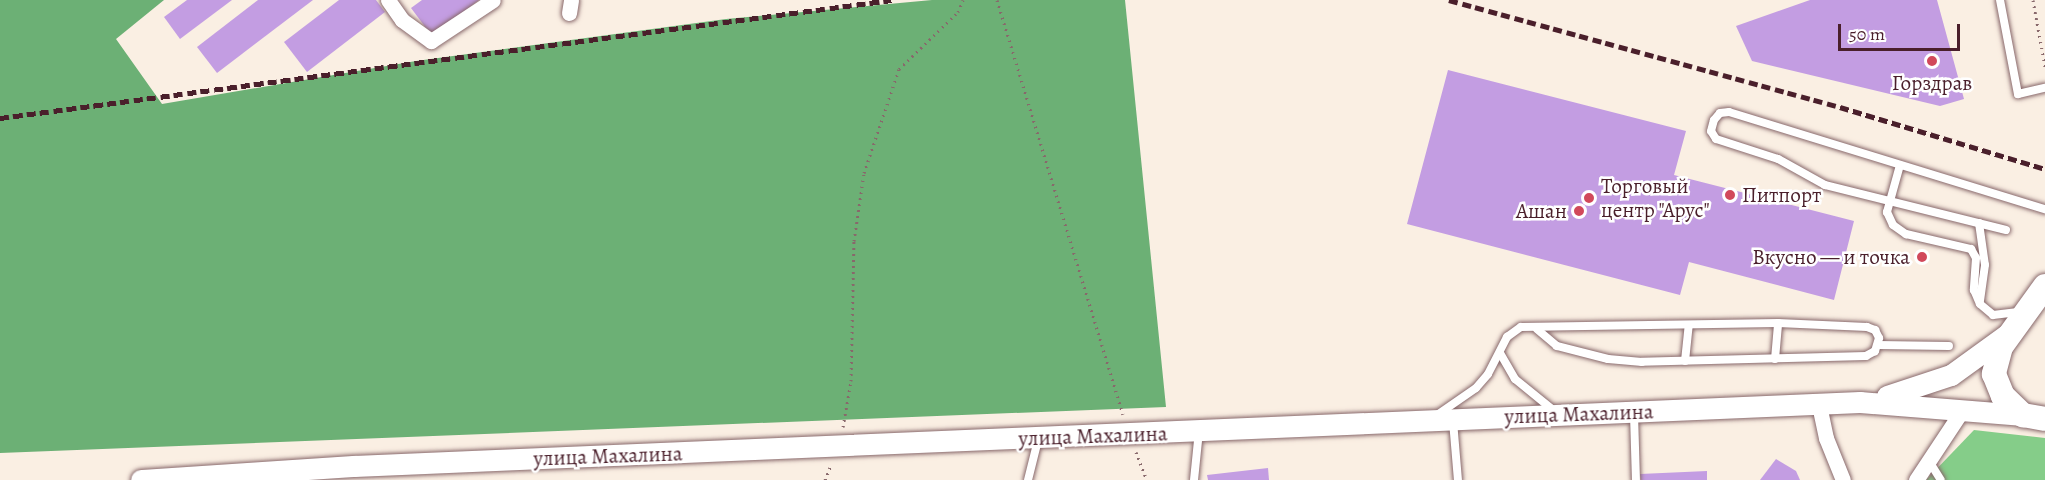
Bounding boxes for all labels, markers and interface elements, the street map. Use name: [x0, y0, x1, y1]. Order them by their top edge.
scale bar: [1841, 12, 1962, 50]
text: 50 m: [1849, 22, 1885, 46]
marker: Горздрав: [1925, 54, 1939, 68]
place label: Горздрав: [1892, 70, 1972, 96]
place label: Торговый центр "Арус": [1601, 173, 1710, 223]
place label: Питпорт: [1742, 182, 1821, 208]
marker: Питпорт: [1723, 188, 1737, 202]
marker: Торговый центр "Арус": [1582, 191, 1596, 205]
place label: Ашан: [1516, 198, 1567, 224]
marker: Ашан: [1572, 204, 1586, 218]
place label: Вкусно — и точка: [1751, 244, 1910, 270]
marker: Вкусно — и точка: [1915, 250, 1929, 264]
street label: улица Махалина: [1504, 399, 1654, 429]
street label: улица Махалина: [1018, 421, 1168, 451]
street label: улица Махалина: [533, 441, 683, 471]

